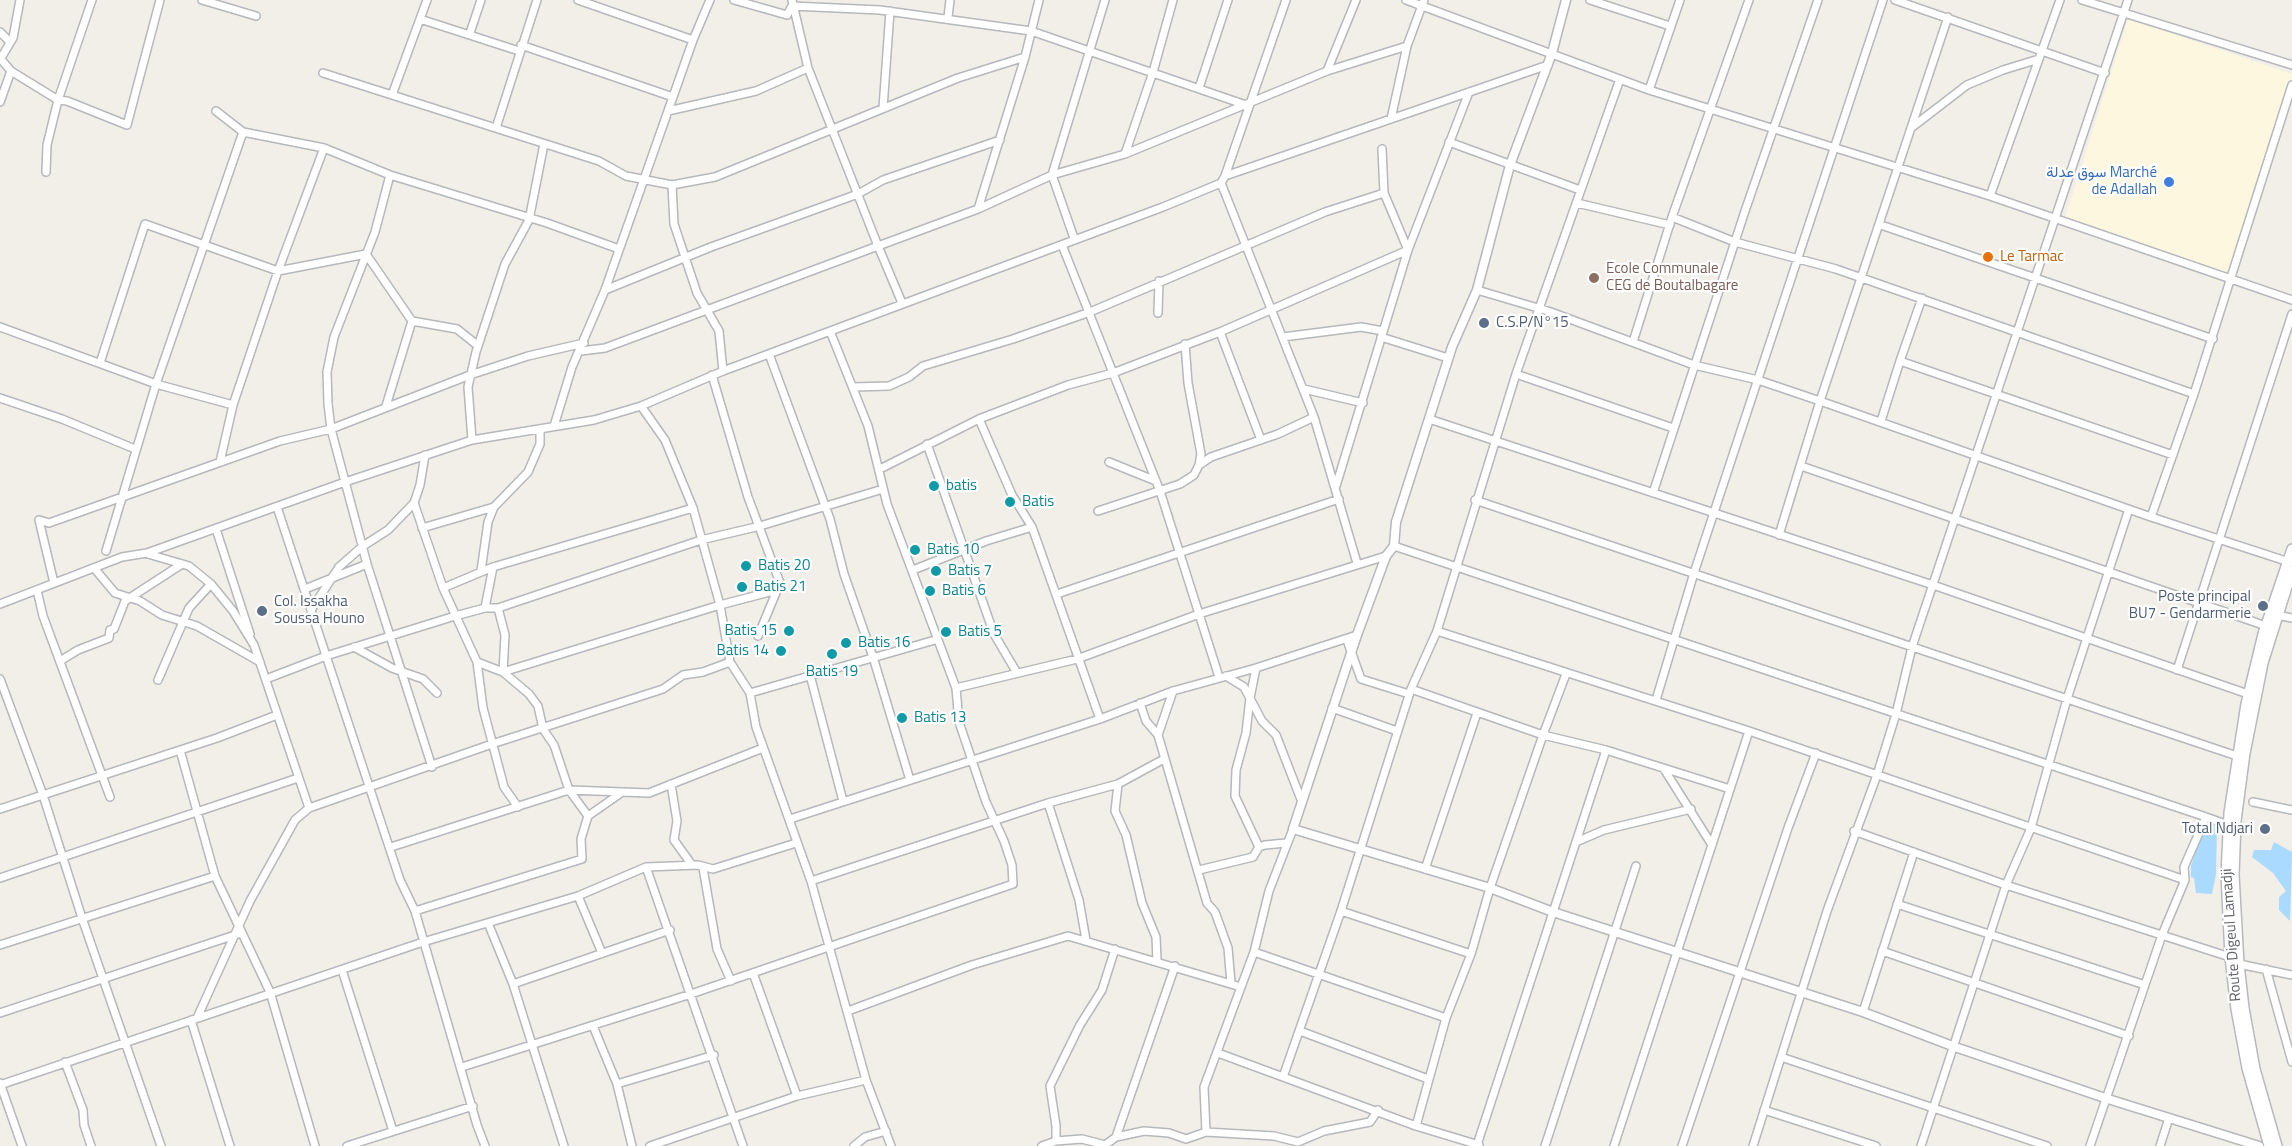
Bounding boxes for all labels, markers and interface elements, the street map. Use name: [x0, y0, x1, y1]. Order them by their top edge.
place label: سوق عدلة Marché de Adallah: [2046, 164, 2157, 199]
marker: سوق عدلة Marché de Adallah: [2162, 175, 2176, 189]
place label: Le Tarmac: [2000, 248, 2064, 266]
marker: Le Tarmac: [1981, 250, 1995, 264]
place label: Ecole Communale CEG de Boutalbagare: [1606, 260, 1738, 295]
marker: Ecole Communale CEG de Boutalbagare: [1587, 271, 1601, 285]
place label: C.S.P/N°15: [1496, 314, 1569, 332]
marker: C.S.P/N°15: [1477, 316, 1491, 330]
place label: batis: [946, 477, 977, 495]
marker: batis: [927, 479, 941, 493]
place label: Batis: [1022, 493, 1054, 511]
marker: Batis: [1003, 495, 1017, 509]
place label: Batis 10: [927, 541, 979, 559]
marker: Batis 10: [908, 543, 922, 557]
place label: Batis 20: [758, 557, 810, 575]
marker: Batis 20: [739, 559, 753, 573]
place label: Batis 7: [948, 562, 992, 580]
marker: Batis 7: [929, 564, 943, 578]
place label: Batis 21: [754, 578, 806, 596]
marker: Batis 21: [735, 580, 749, 594]
place label: Batis 6: [942, 582, 986, 600]
marker: Batis 6: [923, 584, 937, 598]
place label: Poste principal BU7 - Gendarmerie: [2129, 588, 2251, 623]
place label: Col. Issakha Soussa Houno: [274, 593, 365, 628]
marker: Poste principal BU7 - Gendarmerie: [2256, 599, 2270, 613]
marker: Col. Issakha Soussa Houno: [255, 604, 269, 618]
place label: Batis 15: [725, 622, 777, 640]
place label: Batis 5: [958, 623, 1002, 641]
marker: Batis 15: [782, 624, 796, 638]
marker: Batis 5: [939, 625, 953, 639]
place label: Batis 16: [858, 634, 910, 652]
marker: Batis 16: [839, 636, 853, 650]
place label: Batis 14: [717, 642, 769, 660]
marker: Batis 14: [774, 644, 788, 658]
marker: Batis 19: [825, 647, 839, 661]
place label: Batis 19: [806, 663, 858, 681]
place label: Batis 13: [914, 709, 966, 727]
marker: Batis 13: [895, 711, 909, 725]
place label: Total Ndjari: [2182, 820, 2253, 838]
marker: Total Ndjari: [2258, 822, 2272, 836]
street label: Route Digeul Lamadji: [2218, 868, 2246, 1002]

